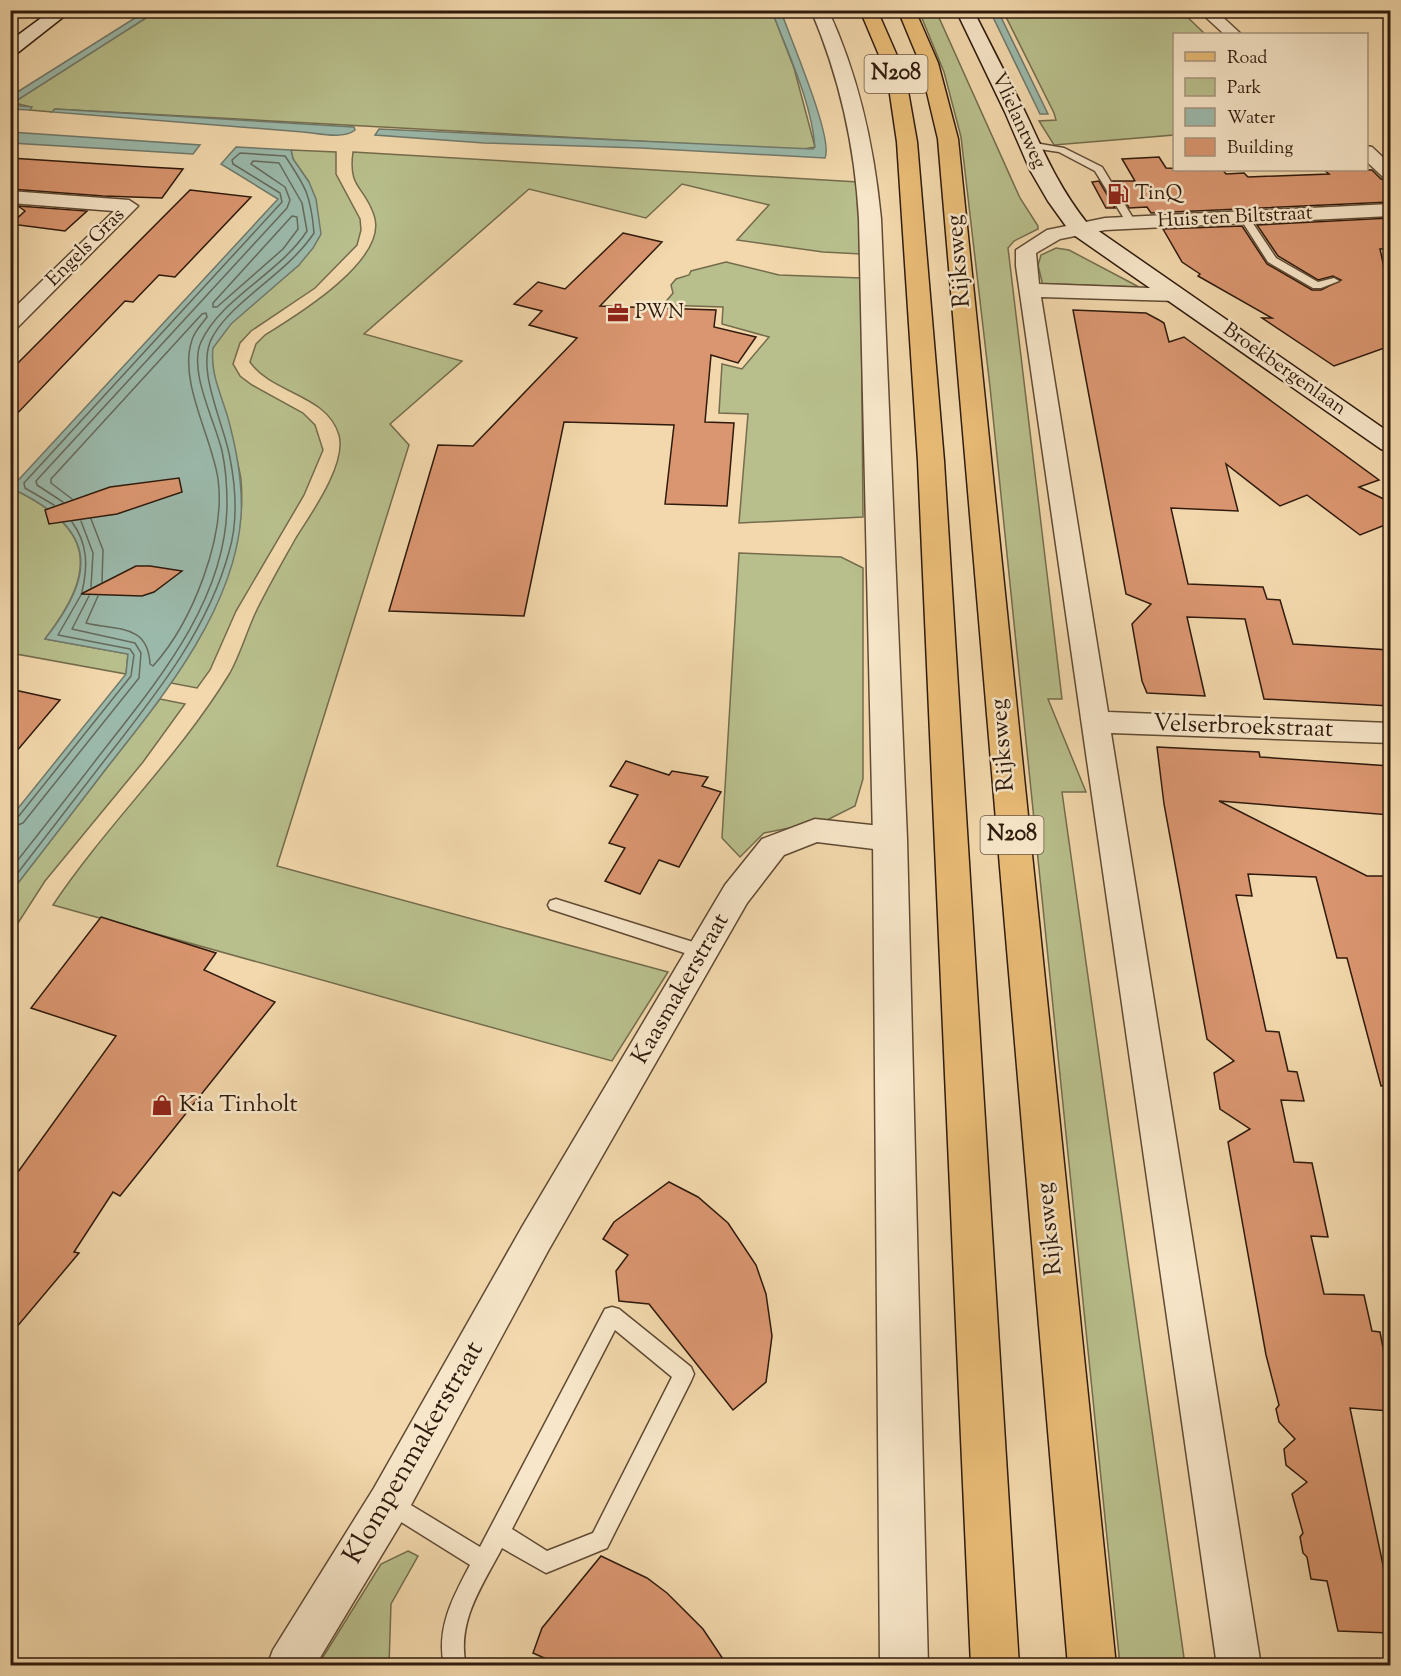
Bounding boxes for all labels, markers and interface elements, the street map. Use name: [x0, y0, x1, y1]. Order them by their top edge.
legend: [1173, 33, 1368, 171]
text: Road: [1227, 46, 1267, 72]
road number: N208: [864, 55, 928, 93]
street label: Vlielantweg: [983, 68, 1053, 174]
text: Park: [1227, 76, 1262, 102]
text: Water: [1227, 106, 1276, 132]
text: Building: [1227, 136, 1293, 162]
place label: TinQ: [1135, 180, 1184, 209]
fuel station icon: TinQ: [1106, 182, 1130, 206]
street label: Huis ten Biltstraat: [1157, 199, 1313, 237]
street label: Engels Gras: [40, 202, 132, 294]
street label: Rijksweg: [938, 213, 980, 309]
place label: PWN: [635, 299, 684, 328]
office icon: PWN: [606, 301, 630, 325]
street label: Broekbergenlaan: [1216, 316, 1352, 424]
street label: Rijksweg: [982, 697, 1024, 793]
street label: Velserbroekstraat: [1152, 707, 1334, 747]
road number: N208: [980, 816, 1044, 854]
street label: Kaasmakerstraat: [624, 907, 738, 1071]
place label: Kia Tinholt: [179, 1088, 298, 1122]
shop icon: Kia Tinholt: [150, 1093, 174, 1117]
street label: Rijksweg: [1028, 1181, 1072, 1277]
street label: Klompenmakerstraat: [334, 1334, 494, 1572]

